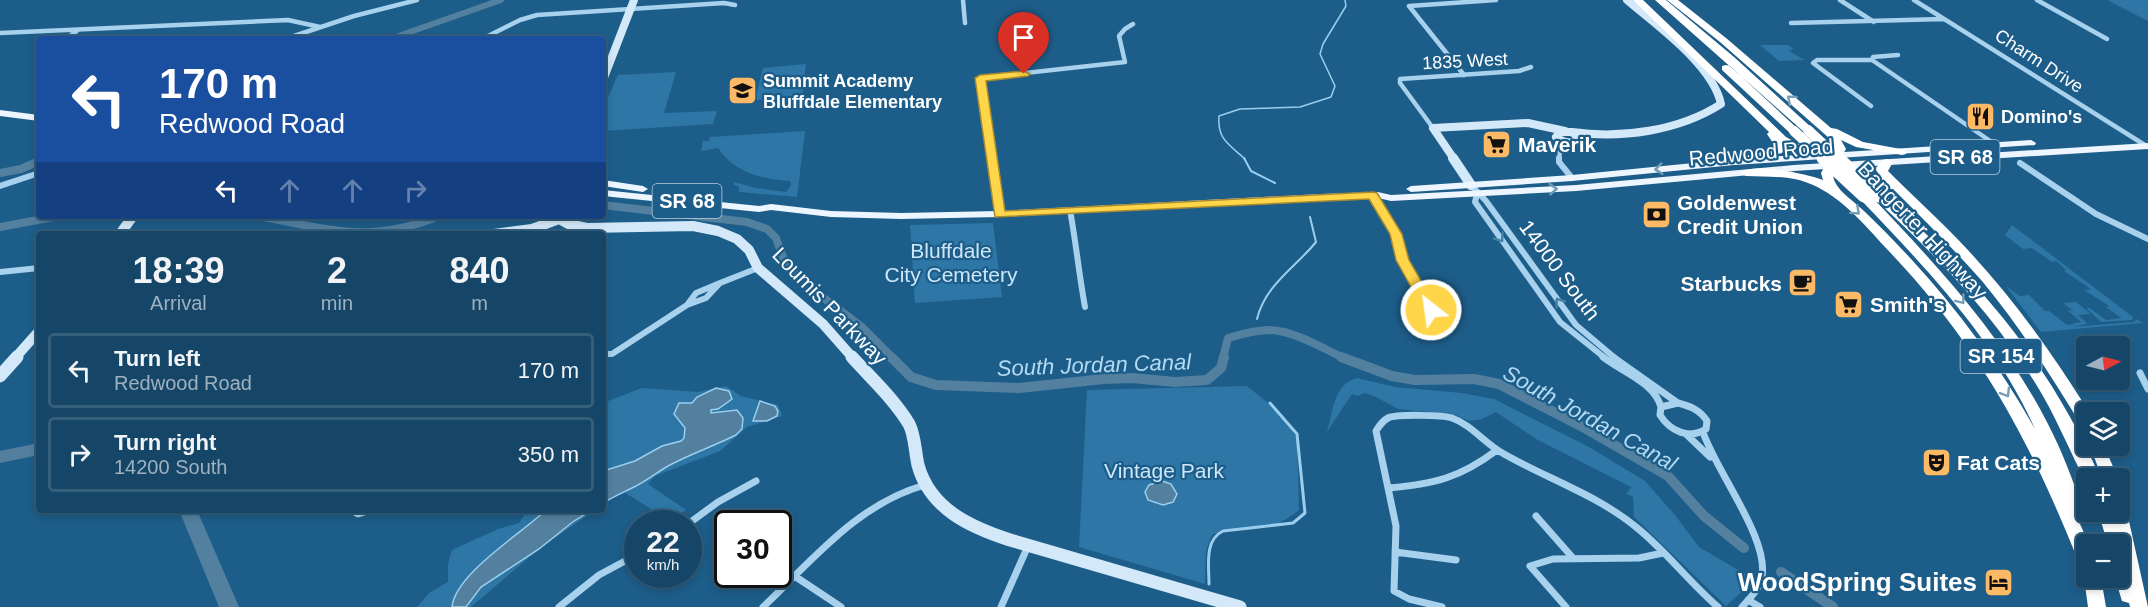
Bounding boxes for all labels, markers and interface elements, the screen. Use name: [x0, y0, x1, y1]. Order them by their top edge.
pin: [998, 12, 1049, 74]
icon: arrive: [1007, 21, 1040, 54]
street label: Charm Drive: [1991, 25, 2087, 97]
street label: 1835 West: [1422, 49, 1508, 73]
icon: left: [60, 60, 138, 138]
text: 170 m: [159, 60, 278, 107]
place label: Summit Academy Bluffdale Elementary: [763, 71, 942, 112]
school or university icon: Summit Academy Bluffdale Elementary: [726, 75, 758, 107]
one-way arrow: [1787, 95, 1798, 106]
restaurant icon: Domino's: [1964, 101, 1996, 133]
place label: Domino's: [2001, 107, 2082, 127]
text: Redwood Road: [159, 109, 345, 139]
supermarket icon: Maverik: [1481, 128, 1513, 160]
place label: Maverik: [1518, 133, 1597, 156]
street label: Redwood Road: [1688, 134, 1834, 170]
road number: SR 68: [1930, 140, 2000, 174]
street label: Bangerter Highway: [1854, 157, 1993, 304]
one-way arrow: [1654, 162, 1664, 175]
icon: left: [210, 174, 243, 207]
icon: ahead: [273, 174, 306, 207]
icon: ahead: [336, 174, 369, 207]
icon: right: [399, 174, 432, 207]
one-way arrow: [1548, 183, 1557, 196]
road number: SR 68: [652, 184, 722, 218]
place label: Goldenwest Credit Union: [1677, 191, 1803, 238]
bank icon: Goldenwest Credit Union: [1640, 198, 1672, 230]
one-way arrow: [1849, 204, 1860, 215]
street label: 14000 South: [1515, 216, 1605, 324]
one-way arrow: [1493, 231, 1504, 242]
park label: Bluffdale City Cemetery: [884, 239, 1018, 286]
street label: Loumis Parkway: [768, 243, 892, 370]
text: 18:39: [132, 250, 224, 291]
text: 2: [327, 250, 347, 291]
text: 840: [449, 250, 510, 291]
cafe icon: Starbucks: [1787, 267, 1819, 299]
place label: Starbucks: [1680, 272, 1782, 295]
position arrow: [1399, 278, 1463, 342]
supermarket icon: Smith's: [1833, 288, 1865, 320]
text: Arrival: [150, 292, 207, 314]
text: min: [321, 292, 353, 314]
text: m: [471, 292, 488, 314]
place label: Smith's: [1870, 293, 1945, 316]
one-way arrow: [1953, 294, 1964, 305]
one-way arrow: [1555, 298, 1566, 309]
north arrow: [2076, 336, 2130, 390]
map controls: [2076, 336, 2130, 588]
road number: SR 154: [1960, 339, 2042, 373]
text: Turn left: [114, 346, 200, 371]
water label: South Jordan Canal: [996, 349, 1193, 381]
icon: left: [63, 354, 96, 387]
text: 170 m: [518, 358, 579, 383]
water label: South Jordan Canal: [1499, 360, 1682, 477]
text: Redwood Road: [114, 372, 252, 394]
one-way arrow: [1998, 387, 2010, 397]
button: layers: [2076, 402, 2130, 456]
text: Turn right: [114, 430, 216, 455]
icon: right: [63, 438, 96, 471]
text: 350 m: [518, 442, 579, 467]
theatre icon: Fat Cats: [1920, 446, 1952, 478]
place label: Fat Cats: [1957, 451, 2040, 474]
text: 14200 South: [114, 456, 227, 478]
park label: Vintage Park: [1104, 459, 1224, 482]
button: +: [2076, 468, 2130, 522]
speed limit sign: 30: [714, 510, 792, 588]
text: 22: [646, 525, 680, 558]
button: −: [2076, 534, 2130, 588]
text: km/h: [647, 556, 679, 573]
hotel icon: WoodSpring Suites: [1982, 566, 2014, 598]
place label: WoodSpring Suites: [1738, 567, 1977, 597]

